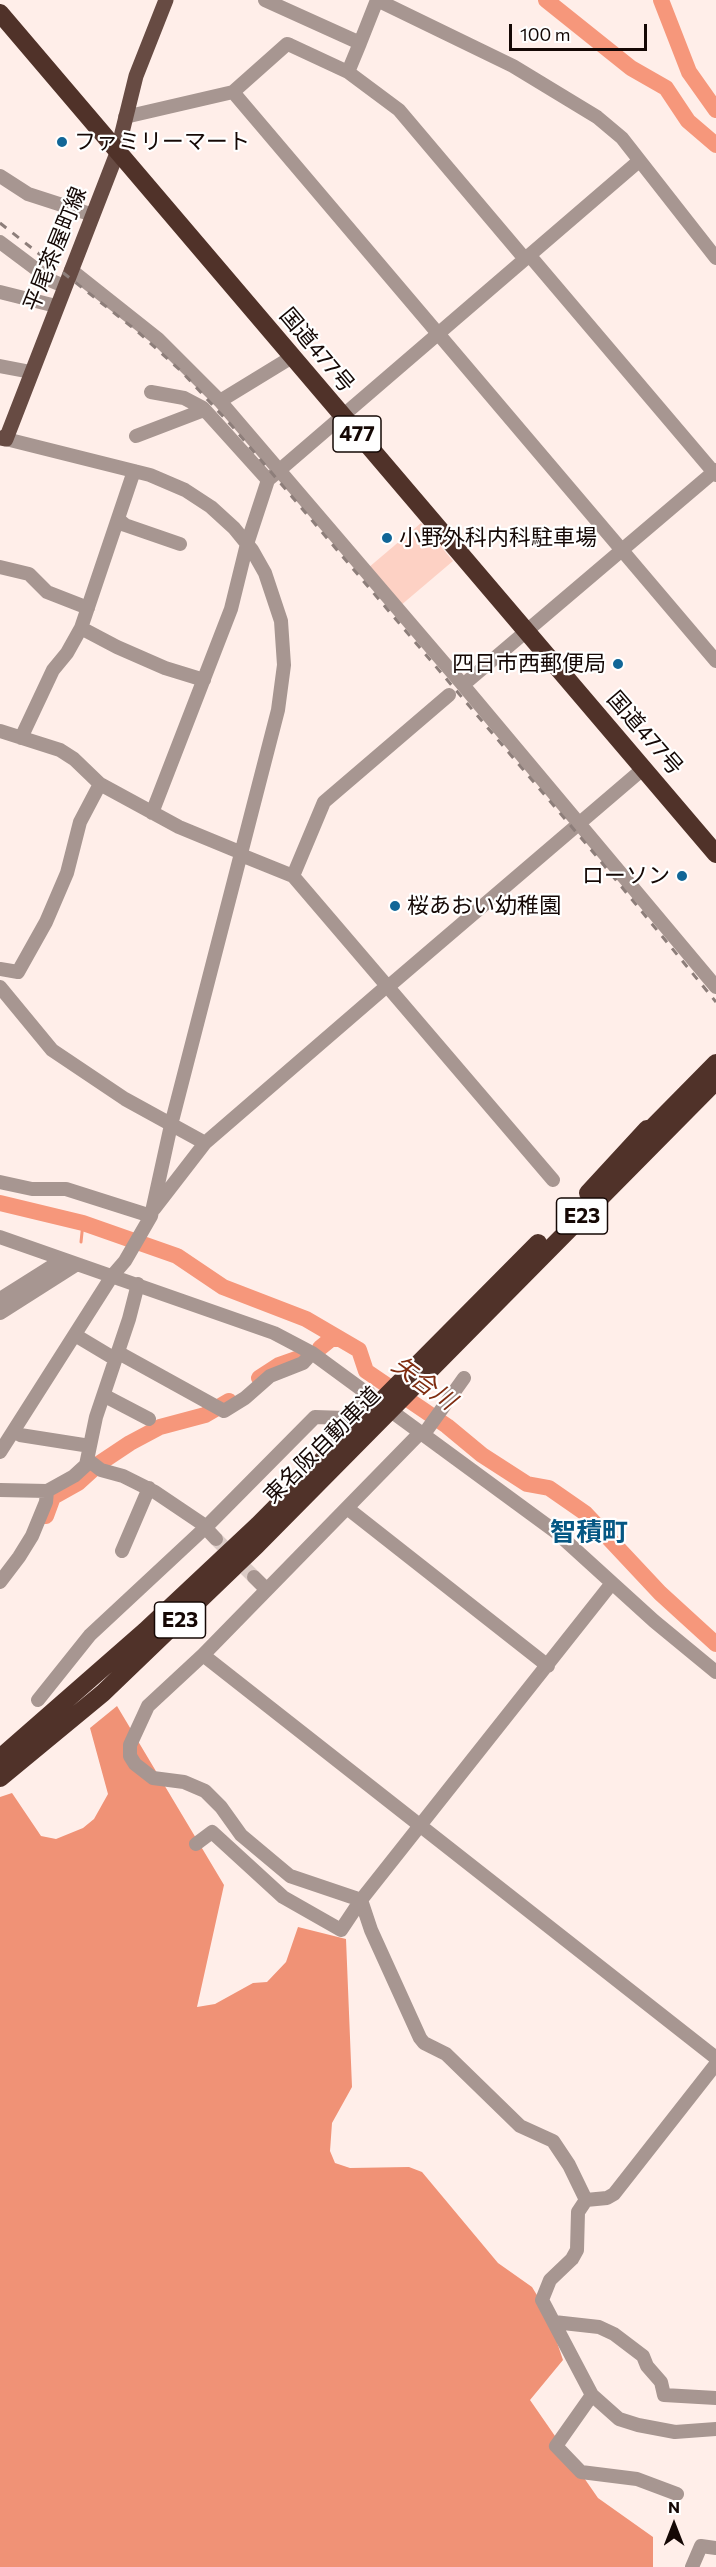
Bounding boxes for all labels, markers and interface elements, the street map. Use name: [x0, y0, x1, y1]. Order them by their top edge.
scale bar: [512, 12, 650, 50]
text: 100 m: [520, 23, 570, 45]
place label: ファミリーマート: [74, 129, 250, 155]
marker: ファミリーマート: [55, 135, 69, 149]
street label: 平尾茶屋町線: [18, 183, 92, 315]
street label: 国道477号: [274, 302, 360, 398]
road number: 477: [333, 416, 381, 452]
place label: 小野外科内科駐車場: [399, 525, 597, 551]
marker: 小野外科内科駐車場: [380, 531, 394, 545]
place label: 四日市西郵便局: [452, 651, 606, 677]
marker: 四日市西郵便局: [611, 657, 625, 671]
street label: 国道477号: [602, 686, 688, 780]
place label: ローソン: [582, 863, 670, 889]
marker: ローソン: [675, 869, 689, 883]
place label: 桜あおい幼稚園: [407, 893, 561, 919]
marker: 桜あおい幼稚園: [388, 899, 402, 913]
road number: E23: [556, 1198, 608, 1234]
water label: 矢合川: [386, 1350, 462, 1416]
street label: 東名阪自動車道: [258, 1381, 386, 1509]
district label: 智積町: [550, 1516, 628, 1548]
road number: E23: [154, 1602, 206, 1638]
north arrow: [644, 2495, 704, 2555]
text: N: [668, 2497, 680, 2516]

